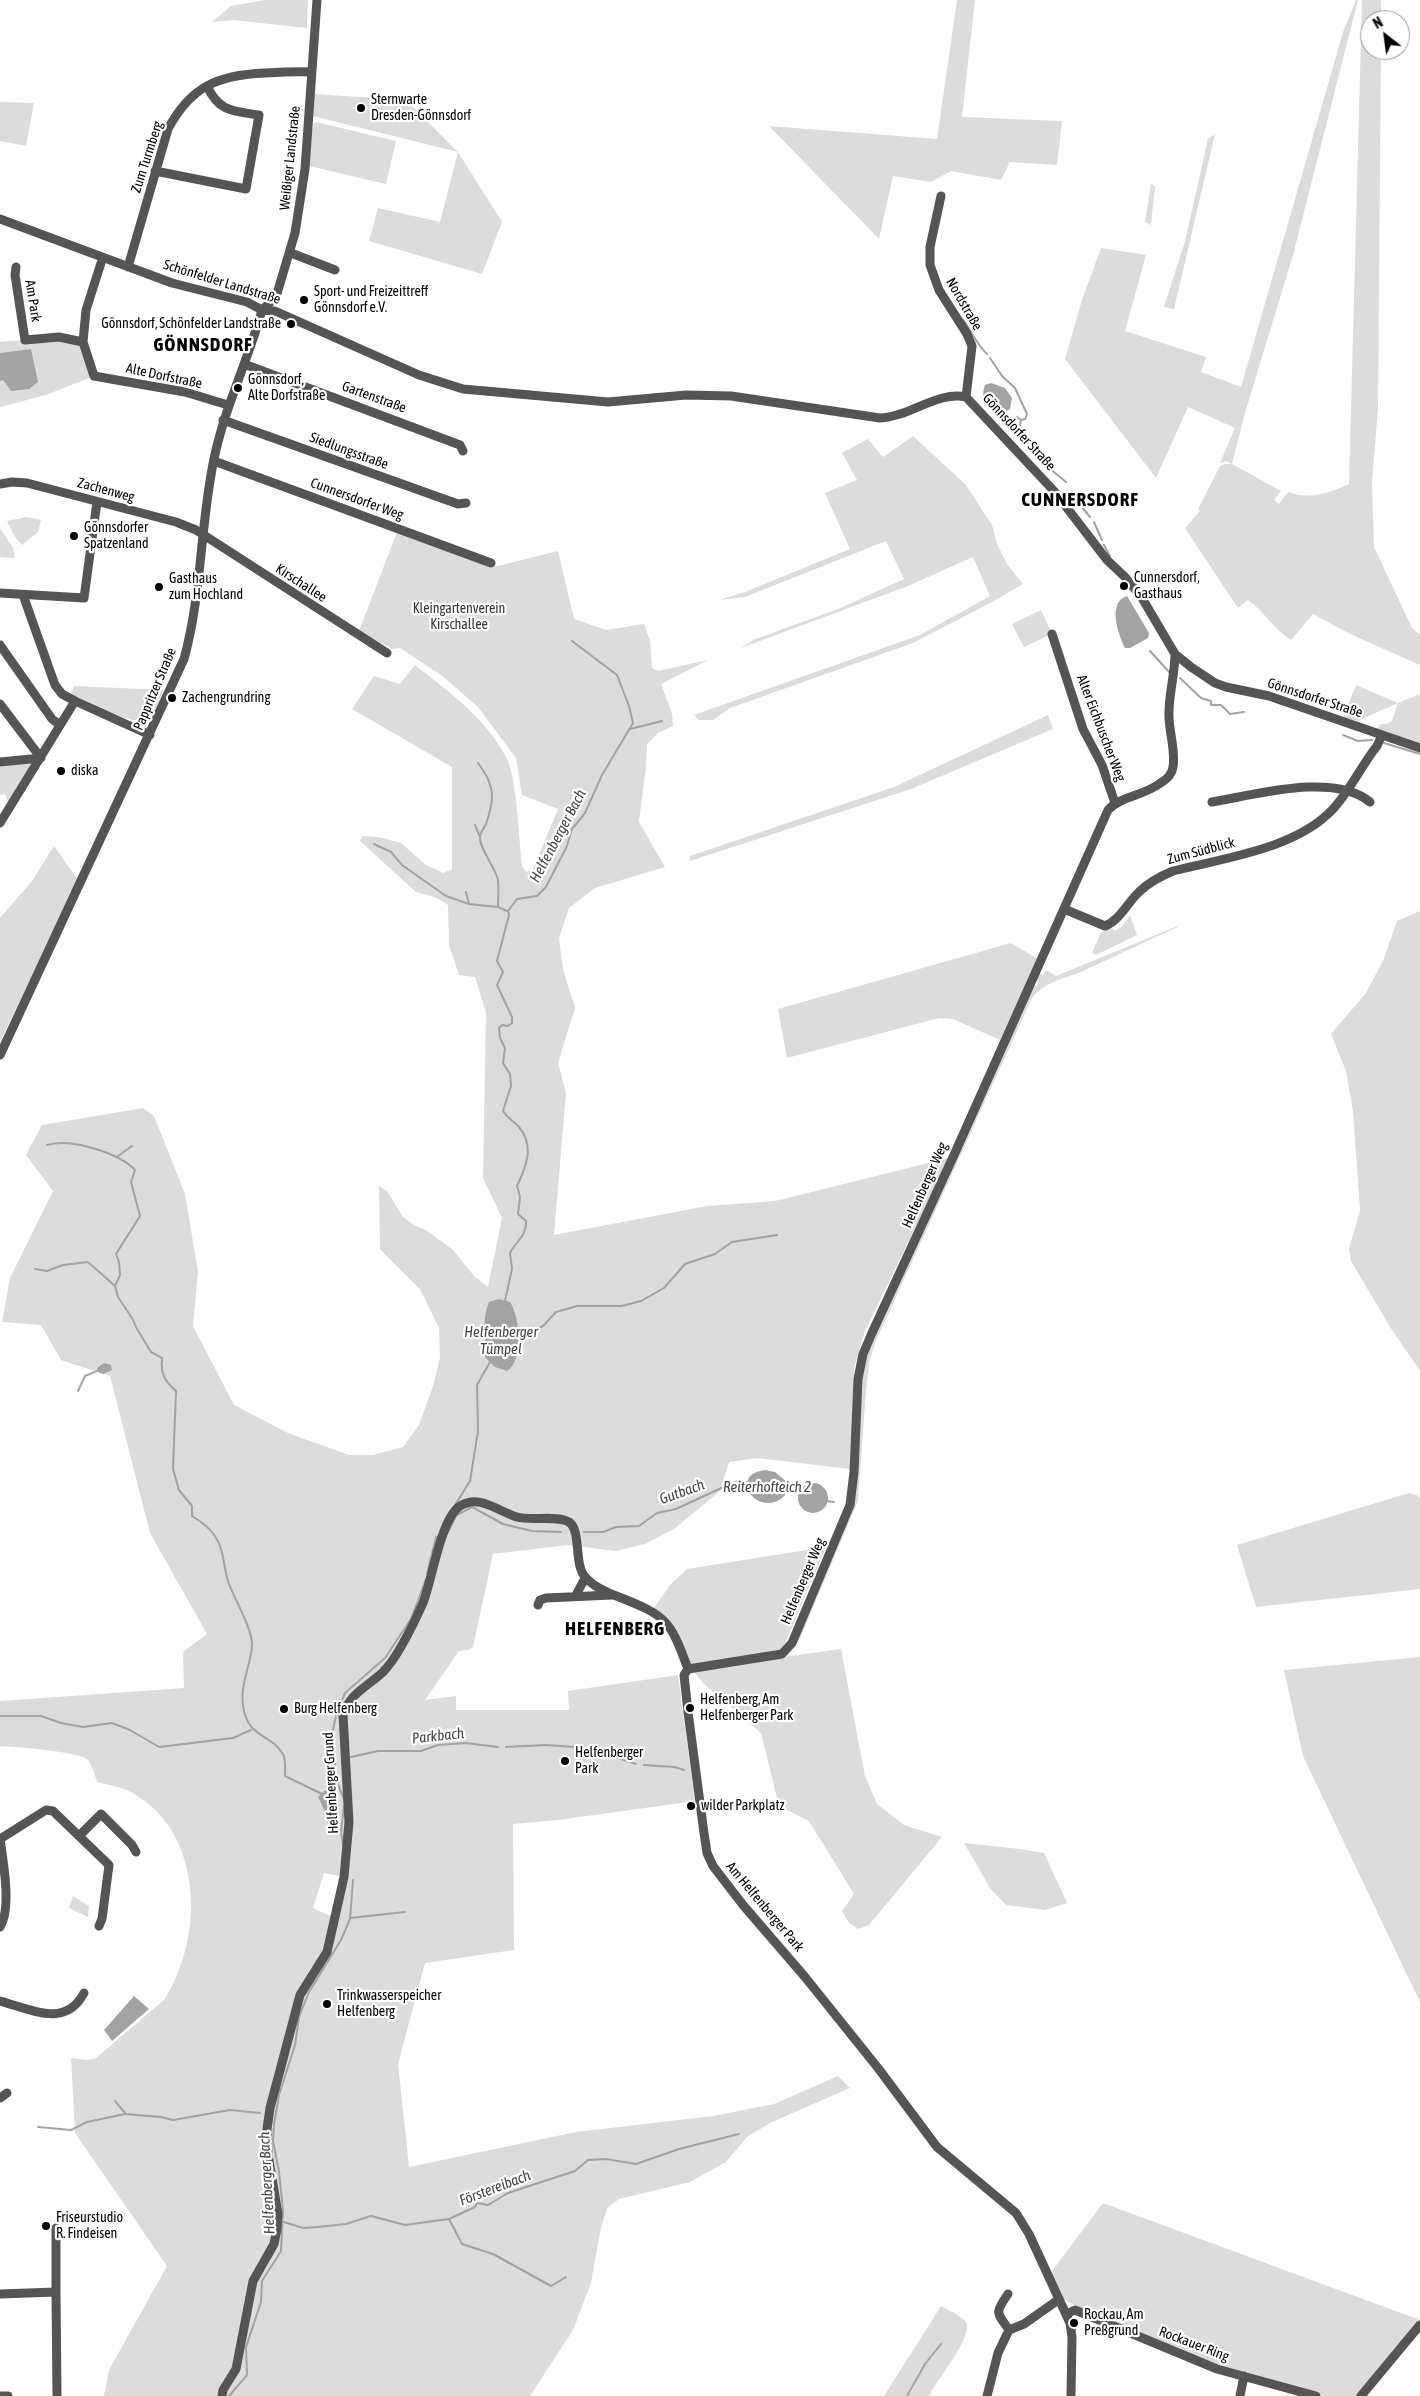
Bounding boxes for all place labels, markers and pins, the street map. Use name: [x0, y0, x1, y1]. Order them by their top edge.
place label: Sternwarte Dresden-Gönnsdorf: [371, 92, 471, 124]
marker: Sternwarte Dresden-Gönnsdorf: [355, 102, 367, 114]
place label: Sport- und Freizeittreff Gönnsdorf e.V.: [314, 284, 428, 316]
marker: Sport- und Freizeittreff Gönnsdorf e.V.: [298, 294, 310, 306]
place label: Gönnsdorf, Schönfelder Landstraße: [101, 316, 281, 332]
marker: Gönnsdorf, Schönfelder Landstraße: [285, 318, 297, 330]
place label: Gönnsdorf, Alte Dorfstraße: [248, 372, 325, 404]
marker: Gönnsdorf, Alte Dorfstraße: [232, 382, 244, 394]
place label: Gönnsdorfer Spatzenland: [84, 520, 149, 552]
marker: Gönnsdorfer Spatzenland: [68, 530, 80, 542]
place label: Cunnersdorf, Gasthaus: [1134, 570, 1200, 602]
place label: Gasthaus zum Hochland: [169, 571, 243, 604]
marker: Cunnersdorf, Gasthaus: [1118, 580, 1130, 592]
marker: Gasthaus zum Hochland: [153, 581, 165, 593]
place label: Zachengrundring: [182, 690, 270, 706]
marker: Zachengrundring: [166, 692, 178, 704]
place label: diska: [71, 763, 98, 779]
marker: diska: [55, 765, 67, 777]
place label: Helfenberg, Am Helfenberger Park: [700, 1692, 793, 1724]
place label: Burg Helfenberg: [294, 1701, 377, 1717]
marker: Helfenberg, Am Helfenberger Park: [684, 1702, 696, 1714]
marker: Burg Helfenberg: [278, 1703, 290, 1715]
place label: Helfenberger Park: [575, 1745, 643, 1778]
marker: Helfenberger Park: [559, 1755, 571, 1767]
place label: wilder Parkplatz: [701, 1798, 784, 1814]
marker: wilder Parkplatz: [685, 1800, 697, 1812]
place label: Trinkwasserspeicher Helfenberg: [337, 1988, 441, 2020]
marker: Trinkwasserspeicher Helfenberg: [321, 1998, 333, 2010]
place label: Friseurstudio R. Findeisen: [56, 2210, 123, 2242]
marker: Friseurstudio R. Findeisen: [40, 2220, 52, 2232]
place label: Rockau, Am Preßgrund: [1084, 2307, 1144, 2340]
marker: Rockau, Am Preßgrund: [1068, 2317, 1080, 2329]

